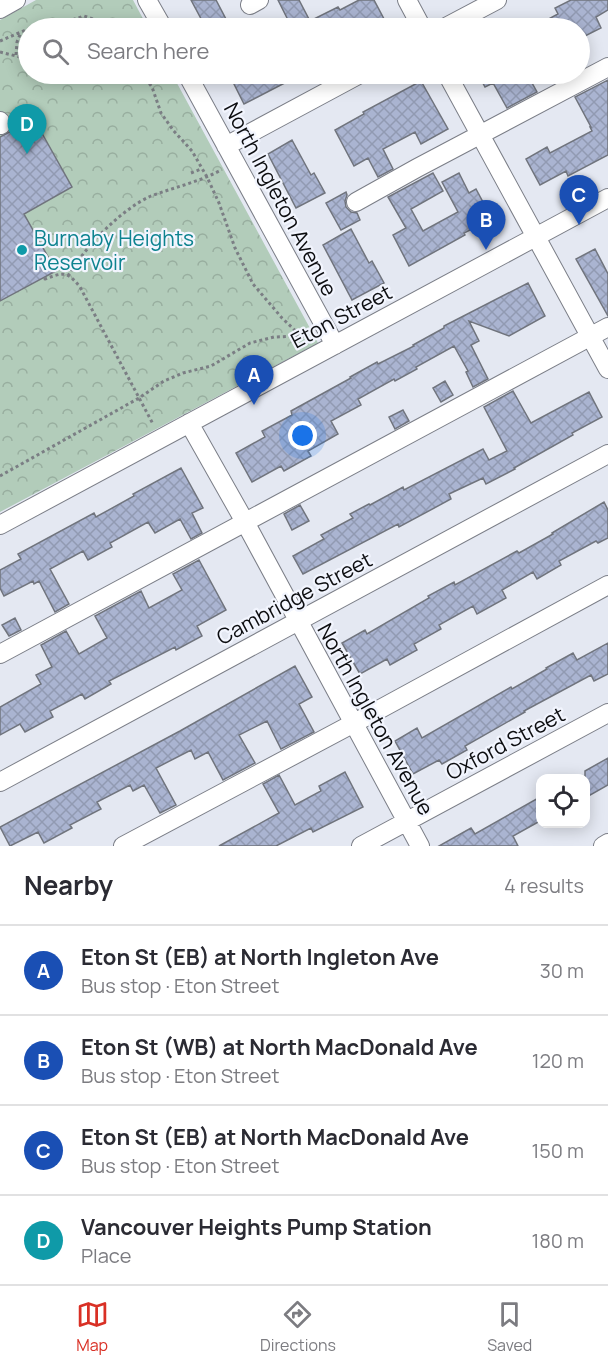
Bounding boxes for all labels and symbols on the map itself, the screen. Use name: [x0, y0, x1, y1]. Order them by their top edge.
street label: North Ingleton Avenue: [218, 97, 344, 301]
pin: D: [8, 104, 46, 154]
pin: C: [560, 176, 598, 225]
pin: B: [466, 200, 506, 250]
place label: Burnaby Heights Reservoir: [34, 224, 194, 276]
marker: Burnaby Heights Reservoir: [15, 243, 29, 257]
street label: Eton Street: [286, 278, 396, 354]
pin: A: [234, 356, 274, 405]
your location: [288, 421, 317, 450]
street label: Cambridge Street: [211, 545, 377, 651]
street label: North Ingleton Avenue: [312, 618, 440, 820]
street label: Oxford Street: [441, 700, 569, 786]

